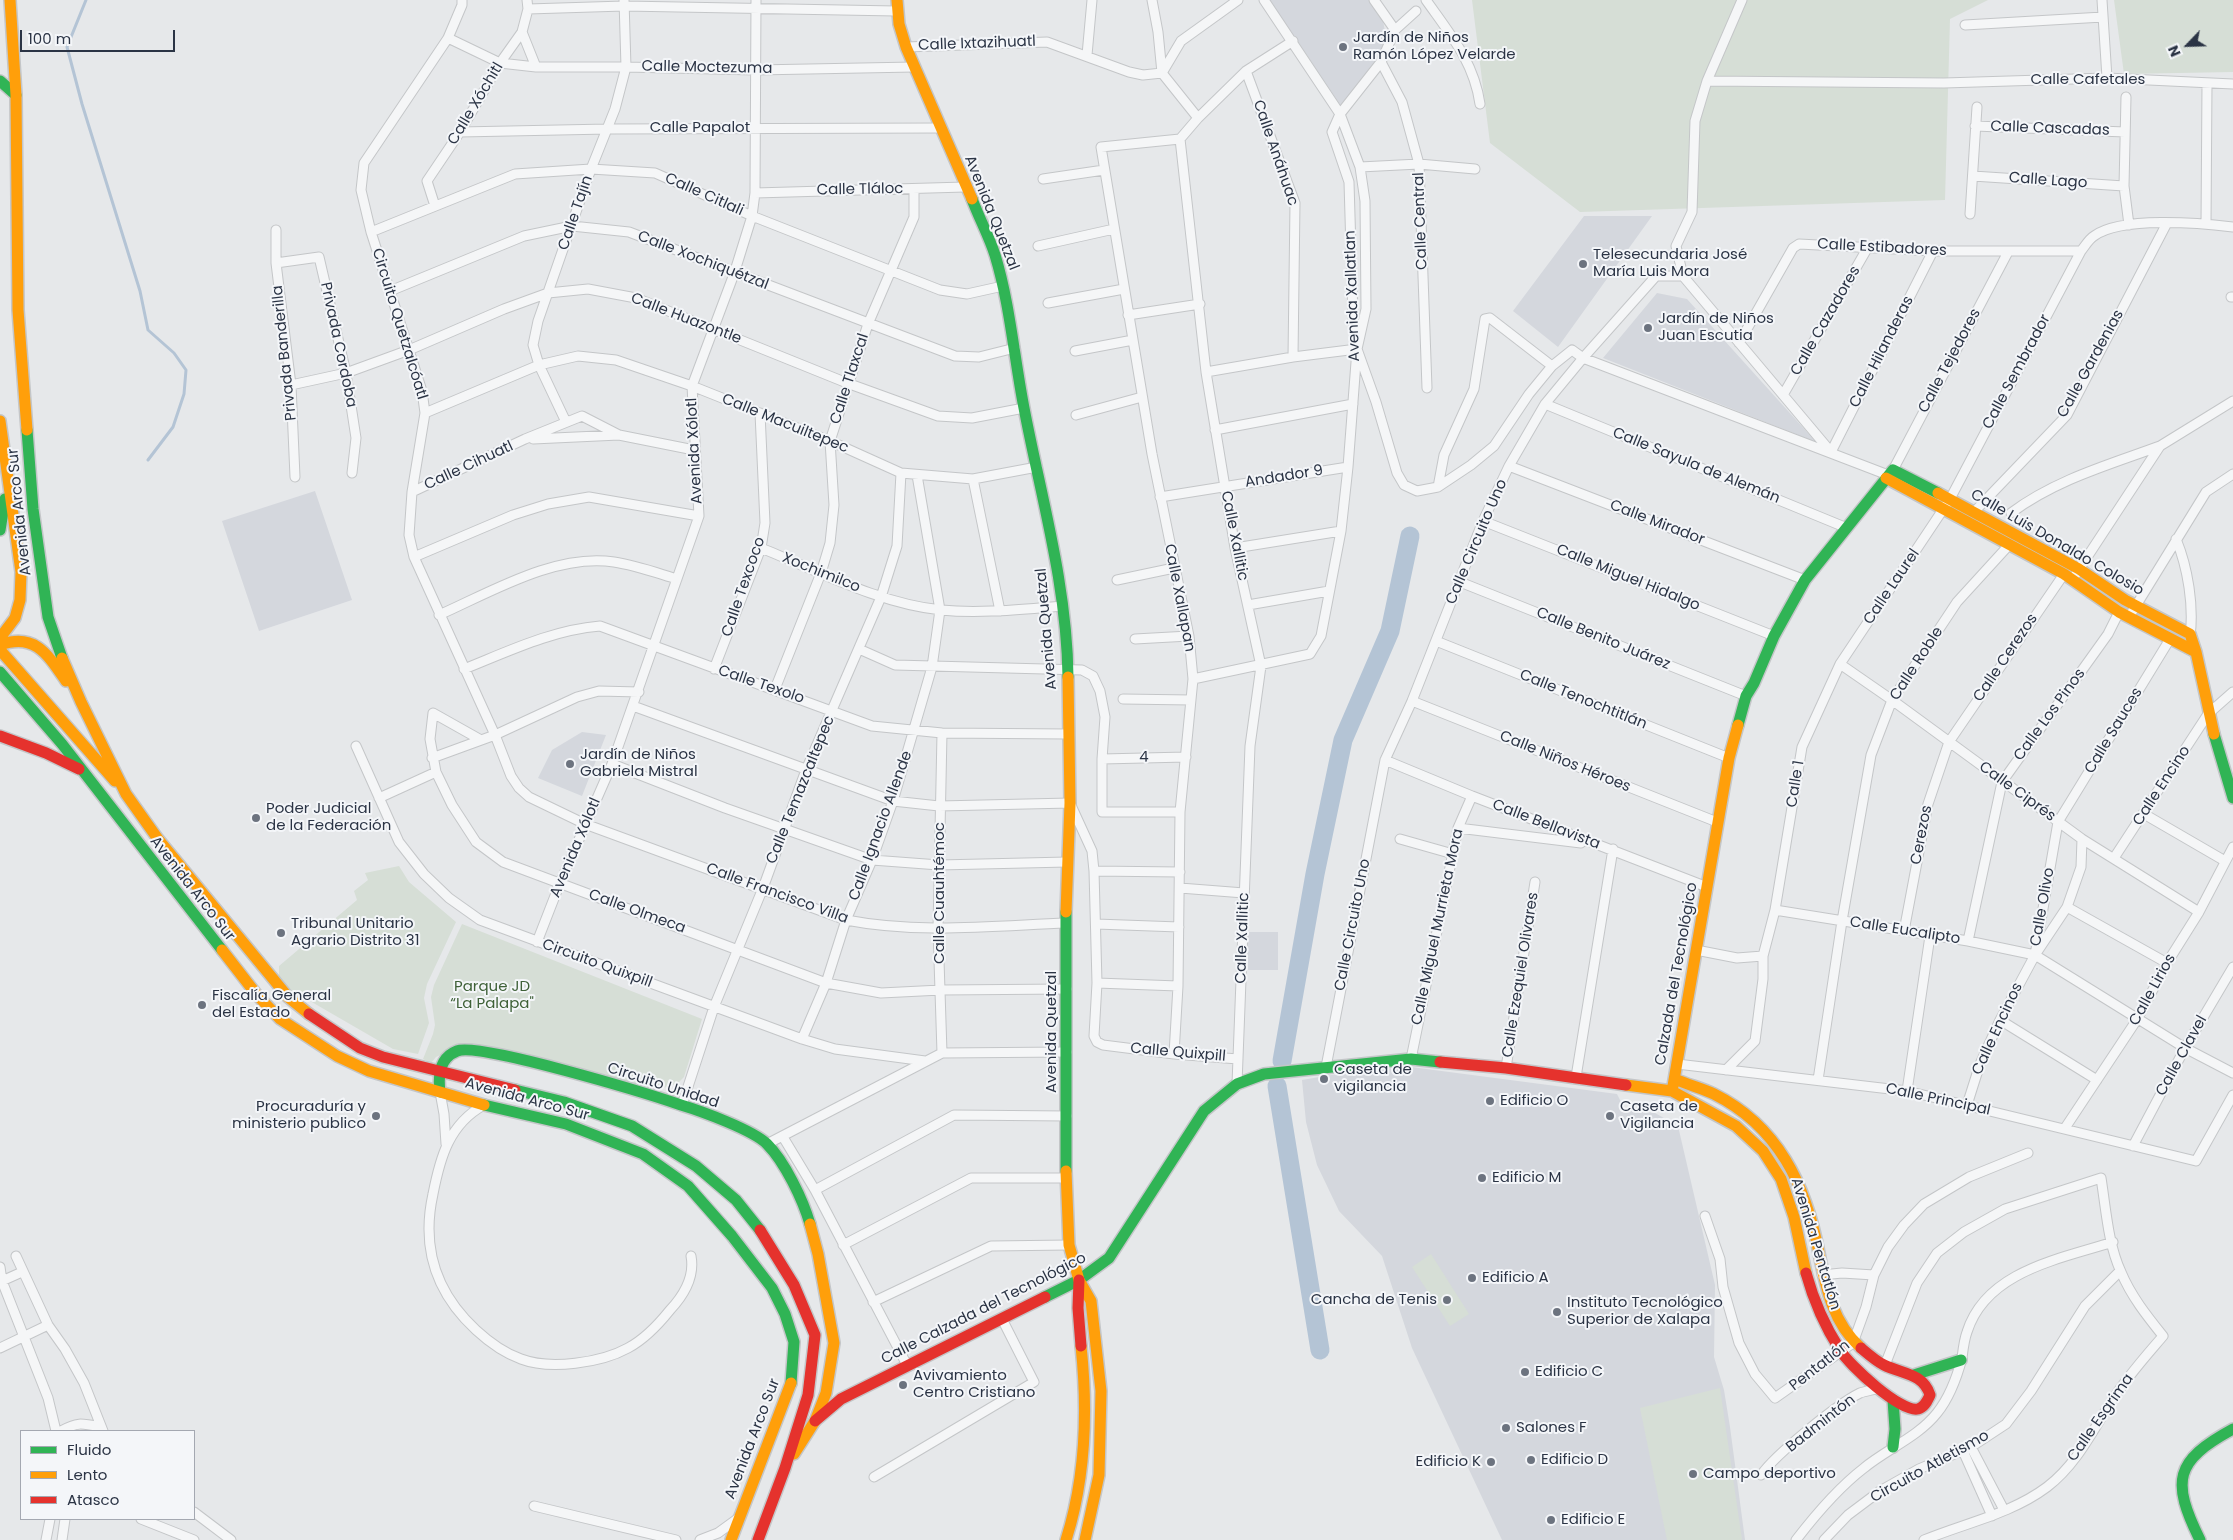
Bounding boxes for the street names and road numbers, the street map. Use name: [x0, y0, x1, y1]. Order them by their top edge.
street label: Calle Ixtazihuatl: [918, 33, 1036, 55]
street label: Calle Moctezuma: [641, 58, 773, 78]
street label: Calle Xóchitl: [444, 60, 508, 148]
street label: Calle Cafetales: [2031, 71, 2145, 89]
street label: Calle Anáhuac: [1248, 98, 1302, 208]
street label: Calle Cascadas: [1990, 118, 2110, 140]
street label: Calle Papalot: [650, 119, 750, 137]
street label: Avenida Quetzal: [960, 153, 1022, 273]
street label: Calle Lago: [2008, 169, 2088, 193]
street label: Calle Citlali: [662, 170, 746, 220]
street label: Calle Central: [1410, 172, 1432, 270]
street label: Calle Tajín: [555, 173, 597, 253]
street label: Calle Tláloc: [816, 180, 904, 200]
street label: Calle Xochiquétzal: [635, 228, 771, 294]
street label: Avenida Xallatlan: [1342, 230, 1364, 362]
street label: Calle Estibadores: [1817, 236, 1947, 260]
street label: Circuito Quetzalcóatl: [367, 246, 431, 402]
street label: Calle Cazadores: [1787, 263, 1865, 379]
street label: Privada Cordoba: [316, 281, 360, 409]
street label: Privada Banderilla: [269, 284, 301, 422]
street label: Calle Huazontle: [628, 290, 744, 348]
street label: Calle Hilanderas: [1846, 293, 1918, 411]
street label: Calle Tejedores: [1915, 306, 1985, 416]
street label: Calle Gardenias: [2054, 307, 2128, 421]
street label: Calle Sembrador: [1979, 312, 2055, 432]
street label: Calle Tlaxcal: [827, 331, 873, 427]
street label: Calle Macuiltepec: [719, 390, 851, 458]
street label: Avenida Xólotl: [683, 397, 707, 505]
street label: Calle Sayula de Alemán: [1610, 424, 1782, 508]
street label: Calle Cihuatl: [422, 438, 516, 494]
street label: Avenida Arco Sur: [4, 448, 36, 576]
street label: Andador 9: [1244, 462, 1324, 492]
street label: Calle Circuito Uno: [1443, 477, 1511, 607]
street label: Calle Luis Donaldo Colosio: [1967, 486, 2147, 600]
street label: Calle Xallitic: [1216, 490, 1252, 582]
street label: Calle Mirador: [1607, 497, 1707, 549]
street label: Calle Texcoco: [718, 535, 770, 639]
street label: Calle Miguel Hidalgo: [1553, 541, 1703, 615]
street label: Calle Xallapan: [1160, 543, 1198, 653]
street label: Calle Laurel: [1860, 546, 1924, 628]
street label: Xochimilco: [779, 549, 863, 597]
street label: Avenida Quetzal: [1033, 567, 1061, 691]
street label: Calle Benito Juárez: [1533, 604, 1673, 674]
street label: Calle Cerezos: [1970, 611, 2042, 705]
street label: Calle Roble: [1887, 624, 1947, 704]
street label: Calle Texolo: [716, 662, 806, 708]
street label: Calle Los Pinos: [2010, 665, 2090, 765]
street label: Calle Tenochtitlán: [1517, 666, 1649, 734]
street label: Calle Sauces: [2081, 685, 2147, 777]
street label: Calle Temazcaltepec: [763, 713, 839, 867]
street label: Calle Niños Héroes: [1497, 727, 1633, 797]
street label: Calle Encino: [2129, 743, 2195, 829]
street label: Calle Ignacio Allende: [845, 749, 917, 903]
street label: 4: [1139, 749, 1149, 767]
street label: Calle Ciprés: [1975, 758, 2059, 826]
street label: Calle 1: [1783, 759, 1809, 809]
street label: Avenida Xólotl: [547, 795, 605, 901]
street label: Calle Bellavista: [1490, 796, 1602, 854]
street label: Cerezos: [1907, 804, 1937, 866]
street label: Calle Cuauhtémoc: [931, 822, 949, 964]
street label: Calle Miguel Murrieta Mora: [1408, 827, 1468, 1027]
street label: Avenida Arco Sur: [146, 833, 238, 945]
street label: Calle Circuito Uno: [1331, 857, 1375, 993]
street label: Calle Francisco Villa: [703, 860, 851, 928]
street label: Calle Olivo: [2027, 866, 2059, 948]
street label: Calzada del Tecnológico: [1652, 881, 1702, 1067]
street label: Calle Olmeca: [586, 886, 688, 938]
street label: Calle Ezequiel Olivares: [1499, 891, 1543, 1059]
street label: Calle Xallitic: [1232, 892, 1254, 984]
street label: Calle Eucalipto: [1849, 913, 1961, 949]
street label: Circuito Quixpill: [539, 936, 655, 992]
street label: Calle Lirios: [2126, 951, 2180, 1029]
street label: Avenida Quetzal: [1043, 971, 1061, 1093]
street label: Calle Encinos: [1969, 980, 2027, 1078]
street label: Calle Clavel: [2153, 1013, 2211, 1099]
street label: Calle Quixpill: [1129, 1040, 1227, 1066]
street label: Circuito Unidad: [605, 1059, 721, 1113]
street label: Avenida Arco Sur: [463, 1075, 591, 1125]
street label: Calle Principal: [1884, 1080, 1992, 1120]
street label: Avenida Pentatlón: [1786, 1176, 1844, 1312]
street label: Calle Calzada del Tecnológico: [878, 1249, 1090, 1369]
street label: Pentatlón: [1786, 1337, 1854, 1395]
street label: Calle Esgrima: [2064, 1371, 2138, 1465]
street label: Avenida Arco Sur: [722, 1376, 784, 1502]
street label: Badmintón: [1783, 1391, 1859, 1457]
street label: Circuito Atletismo: [1868, 1427, 1992, 1507]

